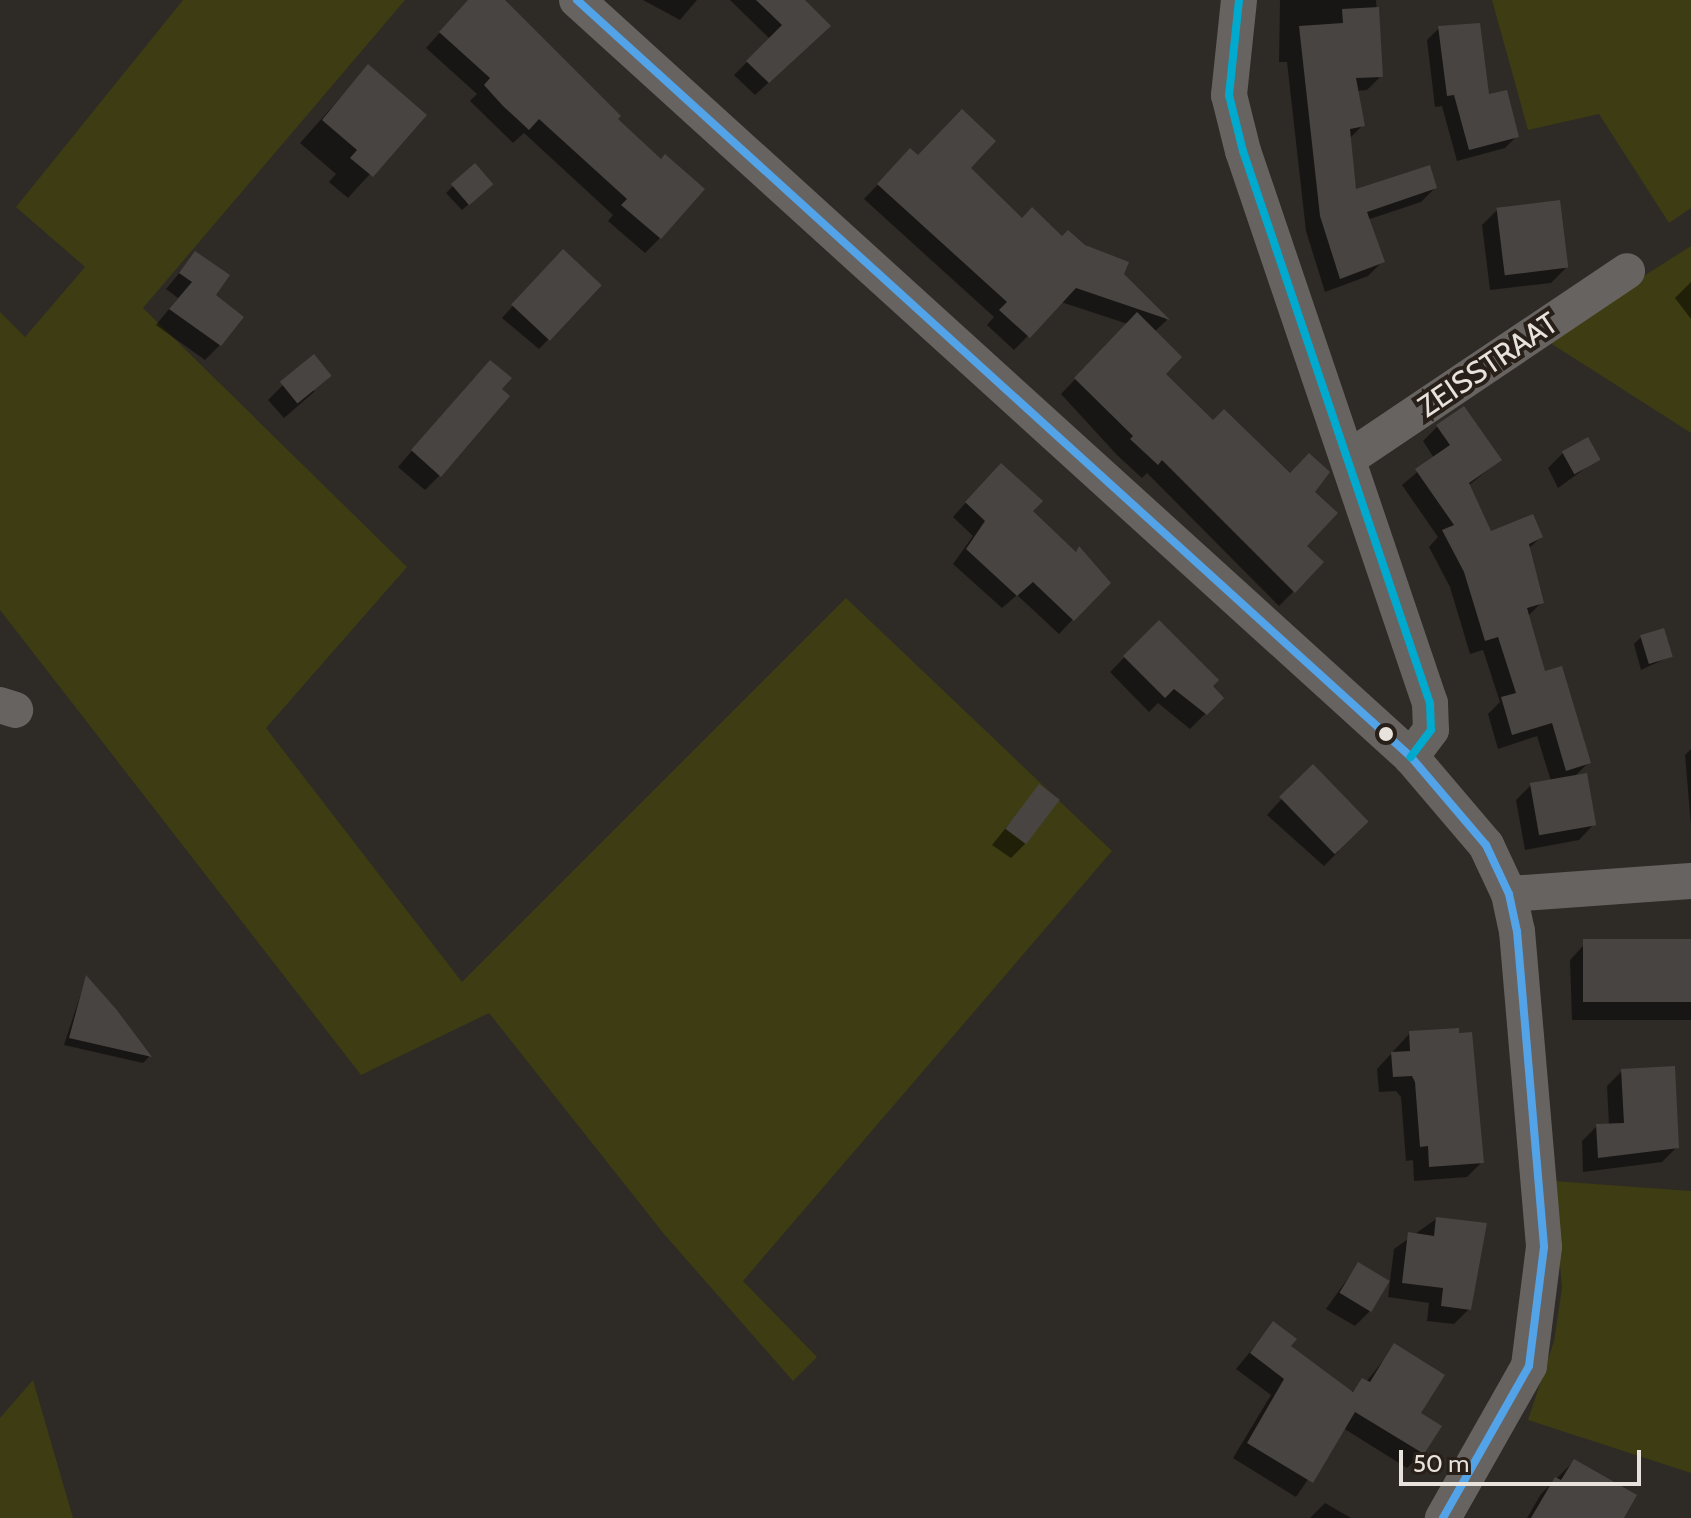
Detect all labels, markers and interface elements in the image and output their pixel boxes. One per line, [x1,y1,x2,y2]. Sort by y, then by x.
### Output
street label: ZEISSTRAAT [1411,305,1565,425]
unlabelled marker [1378,726,1394,742]
scale bar [1403,1434,1645,1484]
text: 50 m [1413,1449,1469,1478]

